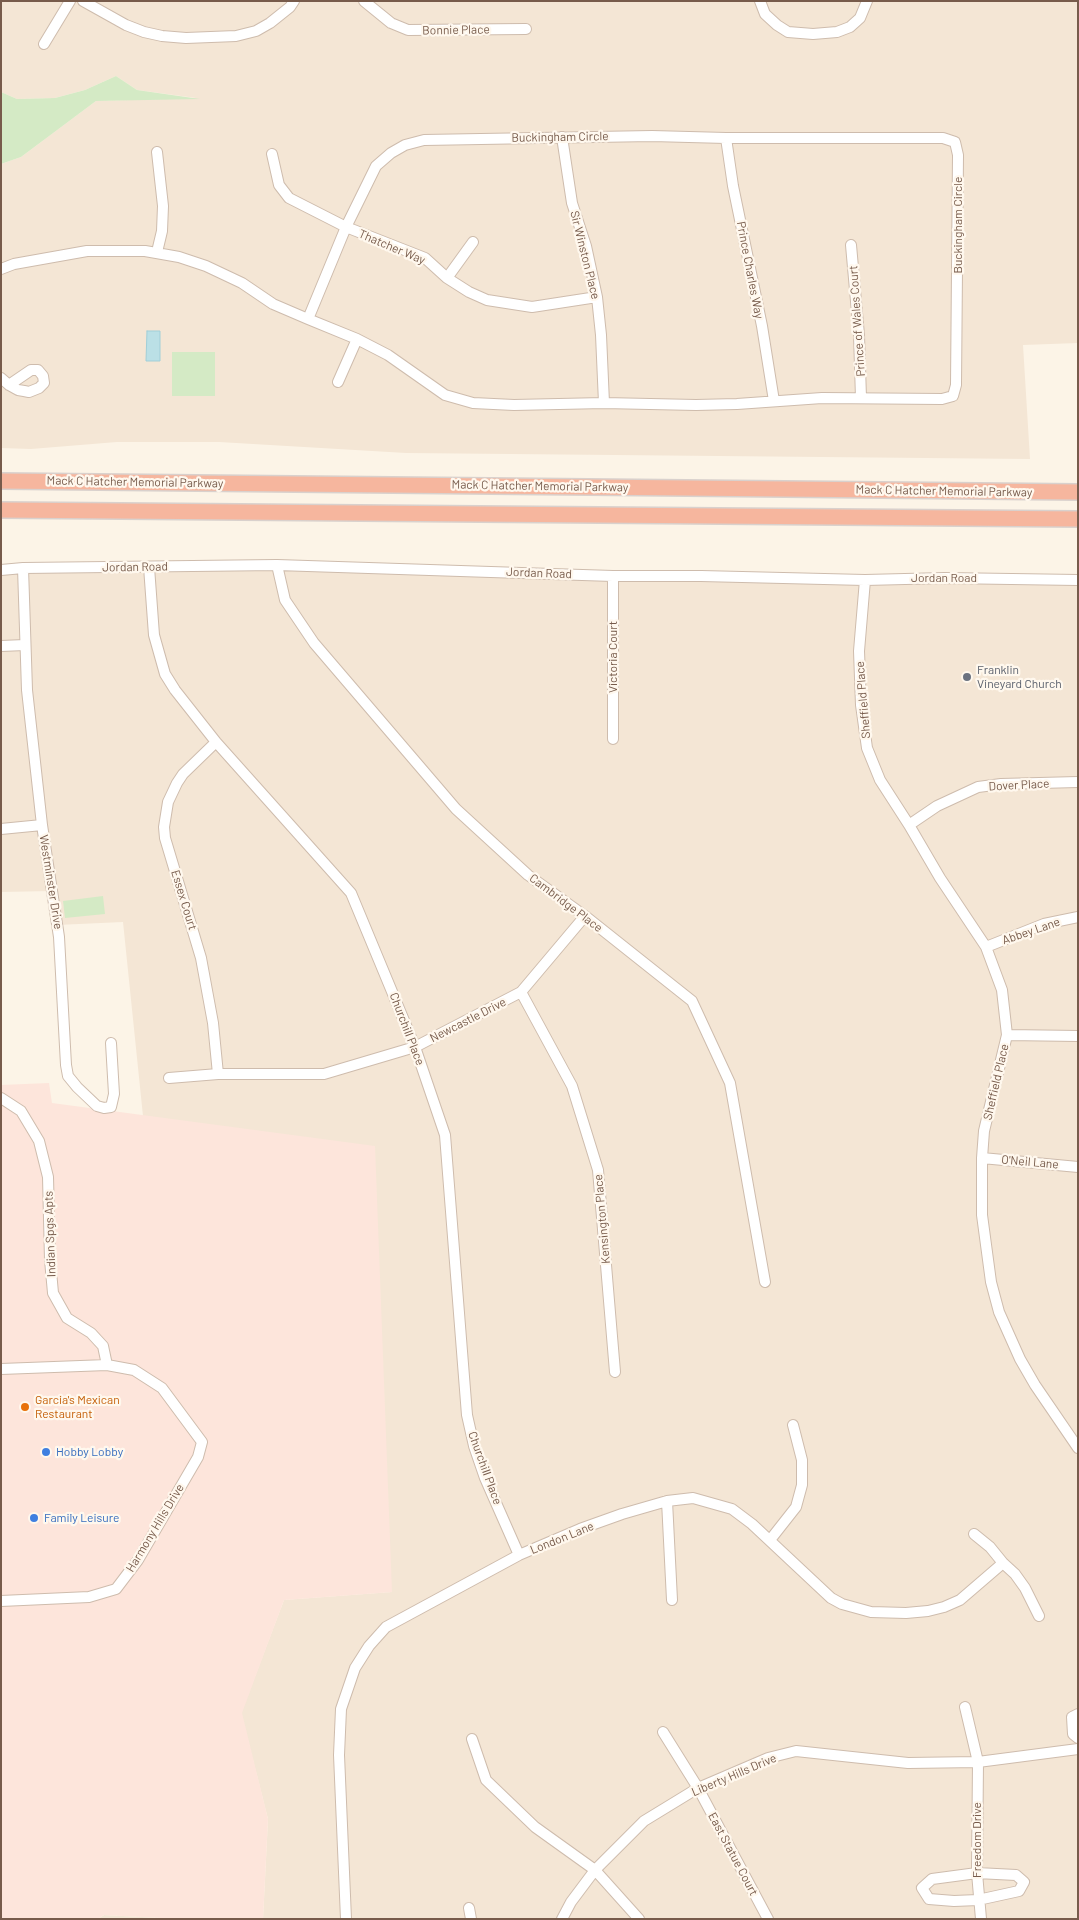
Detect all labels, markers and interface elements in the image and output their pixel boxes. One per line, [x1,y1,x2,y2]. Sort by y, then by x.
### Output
street label: Bonnie Place [422,22,490,38]
street label: Buckingham Circle [511,129,609,145]
street label: Buckingham Circle [951,177,965,273]
street label: Sir Winston Place [567,209,603,301]
street label: Prince Charles Way [733,220,767,320]
street label: Thatcher Way [357,227,427,267]
street label: Prince of Wales Court [846,265,868,377]
street label: Mack C Hatcher Memorial Parkway [47,473,223,491]
street label: Mack C Hatcher Memorial Parkway [452,477,628,495]
street label: Mack C Hatcher Memorial Parkway [856,482,1032,500]
street label: Jordan Road [102,559,168,575]
street label: Jordan Road [506,565,572,581]
street label: Jordan Road [911,571,977,585]
street label: Victoria Court [606,621,620,693]
street label: Sheffield Place [852,661,874,739]
place label: Franklin Vineyard Church [977,663,1062,691]
marker: Franklin Vineyard Church [961,671,973,683]
street label: Dover Place [988,776,1050,794]
street label: Westminster Drive [36,834,66,930]
street label: Essex Court [168,868,200,932]
street label: Cambridge Place [527,871,605,935]
street label: Abbey Lane [1000,914,1062,948]
street label: Churchill Place [387,991,427,1067]
street label: Newcastle Drive [427,995,509,1045]
street label: Sheffield Place [980,1043,1012,1121]
street label: O'Neil Lane [1001,1152,1059,1172]
street label: Kensington Place [591,1174,613,1264]
street label: Indian Spgs Apts [41,1191,59,1277]
place label: Garcia's Mexican Restaurant [35,1393,120,1421]
marker: Garcia's Mexican Restaurant [19,1401,31,1413]
street label: Churchill Place [465,1429,505,1507]
place label: Hobby Lobby [56,1445,123,1459]
marker: Hobby Lobby [40,1446,52,1458]
street label: Harmony Hills Drive [123,1481,187,1575]
place label: Family Leisure [44,1511,119,1525]
marker: Family Leisure [28,1512,40,1524]
street label: London Lane [528,1519,596,1557]
street label: Liberty Hills Drive [689,1751,779,1799]
street label: Freedom Drive [970,1802,984,1878]
street label: East Statue Court [705,1810,761,1898]

